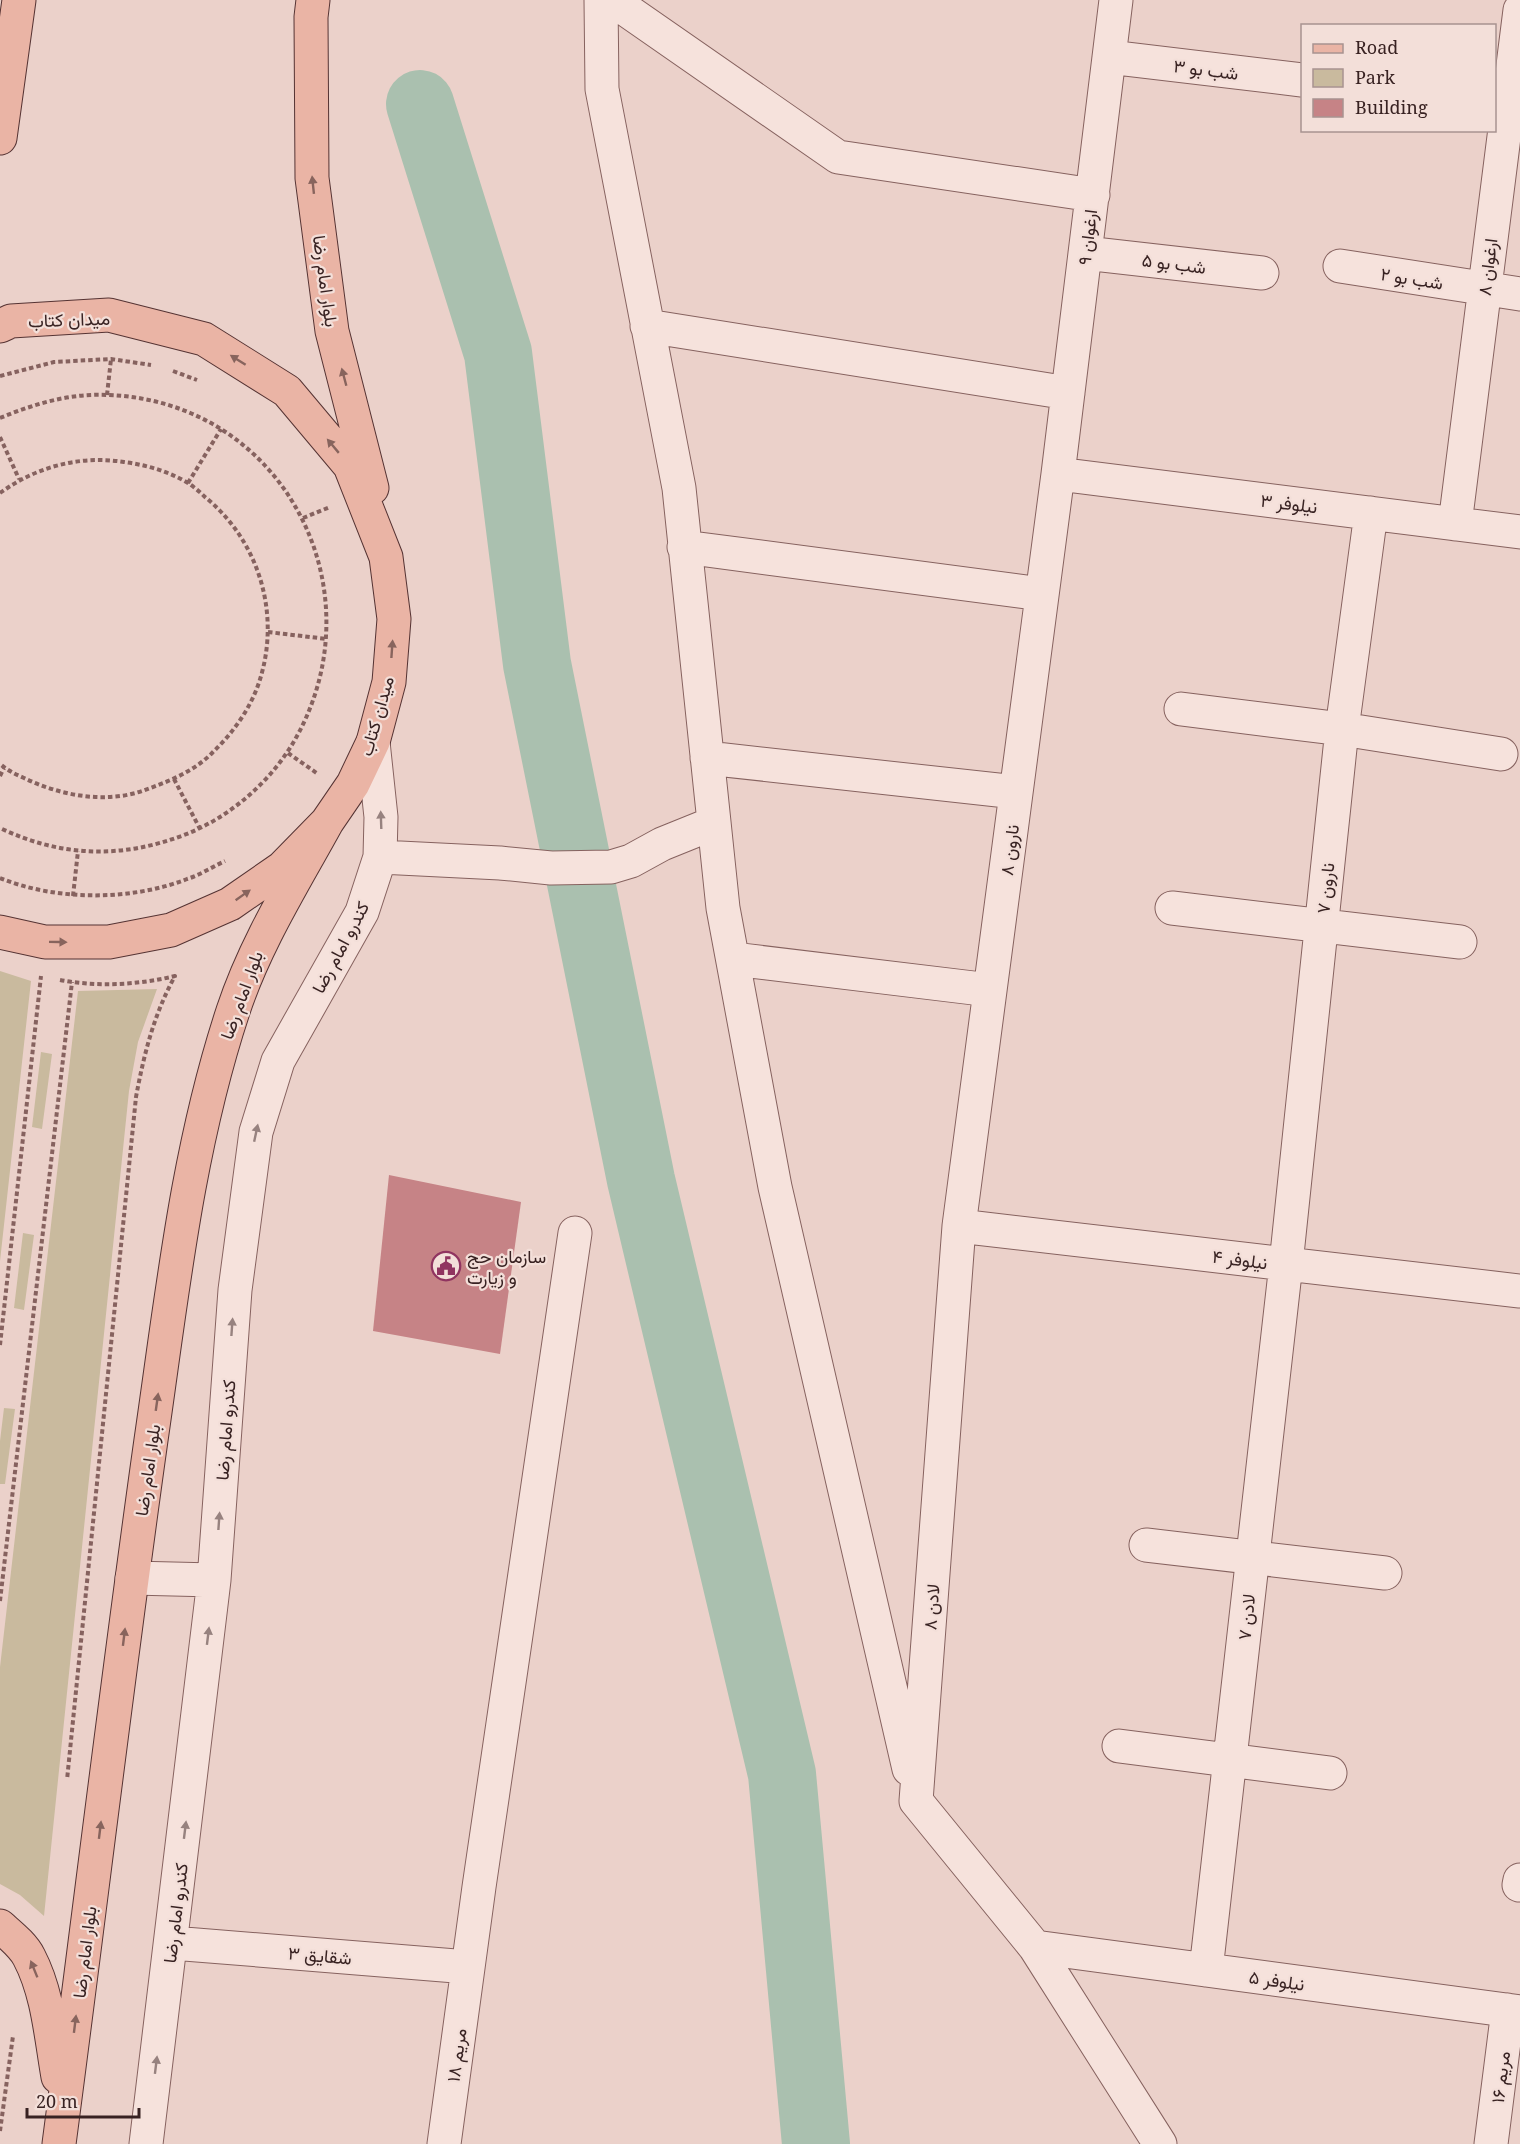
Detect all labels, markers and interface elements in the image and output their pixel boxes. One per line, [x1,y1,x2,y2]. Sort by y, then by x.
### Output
legend [1301,24,1496,132]
text: Road [1355,35,1398,59]
street label: شب بو ۳ [1172,53,1240,85]
text: Park [1355,65,1395,89]
text: Building [1355,95,1428,119]
one-way arrow [308,176,318,195]
street label: ارغوان ۹ [1072,208,1102,266]
street label: بلوار امام رضا [307,234,344,329]
street label: ارغوان ۸ [1472,237,1502,297]
street label: شب بو ۵ [1141,247,1207,279]
street label: شب بو ۲ [1379,261,1445,295]
street label: میدان کتاب [28,306,110,332]
one-way arrow [230,355,246,366]
one-way arrow [339,368,348,386]
one-way arrow [327,438,340,454]
street label: نیلوفر ۳ [1259,488,1319,518]
one-way arrow [387,639,396,658]
street label: میدان کتاب [353,673,399,759]
one-way arrow [376,810,385,829]
street label: نارون ۸ [994,823,1024,877]
street label: نارون ۷ [1310,861,1340,915]
one-way arrow [235,889,251,901]
street label: کندرو امام رضا [306,897,375,998]
one-way arrow [48,937,67,947]
street label: بلوار امام رضا [214,947,269,1043]
one-way arrow [252,1124,261,1143]
place label: سازمان حج و زیارت [467,1244,546,1289]
street label: نیلوفر ۴ [1211,1244,1269,1274]
public building icon: سازمان حج و زیارت [430,1250,462,1282]
one-way arrow [228,1317,237,1336]
street label: کندرو امام رضا [210,1379,241,1481]
one-way arrow [152,1392,161,1411]
street label: بلوار امام رضا [129,1423,166,1518]
one-way arrow [214,1512,223,1531]
street label: لادن ۸ [917,1583,945,1631]
street label: لادن ۷ [1232,1593,1260,1641]
one-way arrow [120,1627,129,1646]
one-way arrow [203,1627,213,1646]
one-way arrow [180,1820,190,1839]
one-way arrow [95,1821,104,1840]
street label: کندرو امام رضا [157,1862,194,1965]
street label: بلوار امام رضا [66,1905,103,1999]
street label: شقایق ۳ [287,1940,353,1970]
one-way arrow [29,1960,38,1978]
street label: نیلوفر ۵ [1248,1964,1306,1996]
one-way arrow [70,2014,79,2033]
street label: مریم ۱۸ [440,2027,473,2084]
street label: مریم ۱۶ [1485,2050,1516,2104]
one-way arrow [152,2056,161,2075]
scale bar [27,2081,140,2119]
text: 20 m [36,2089,78,2113]

